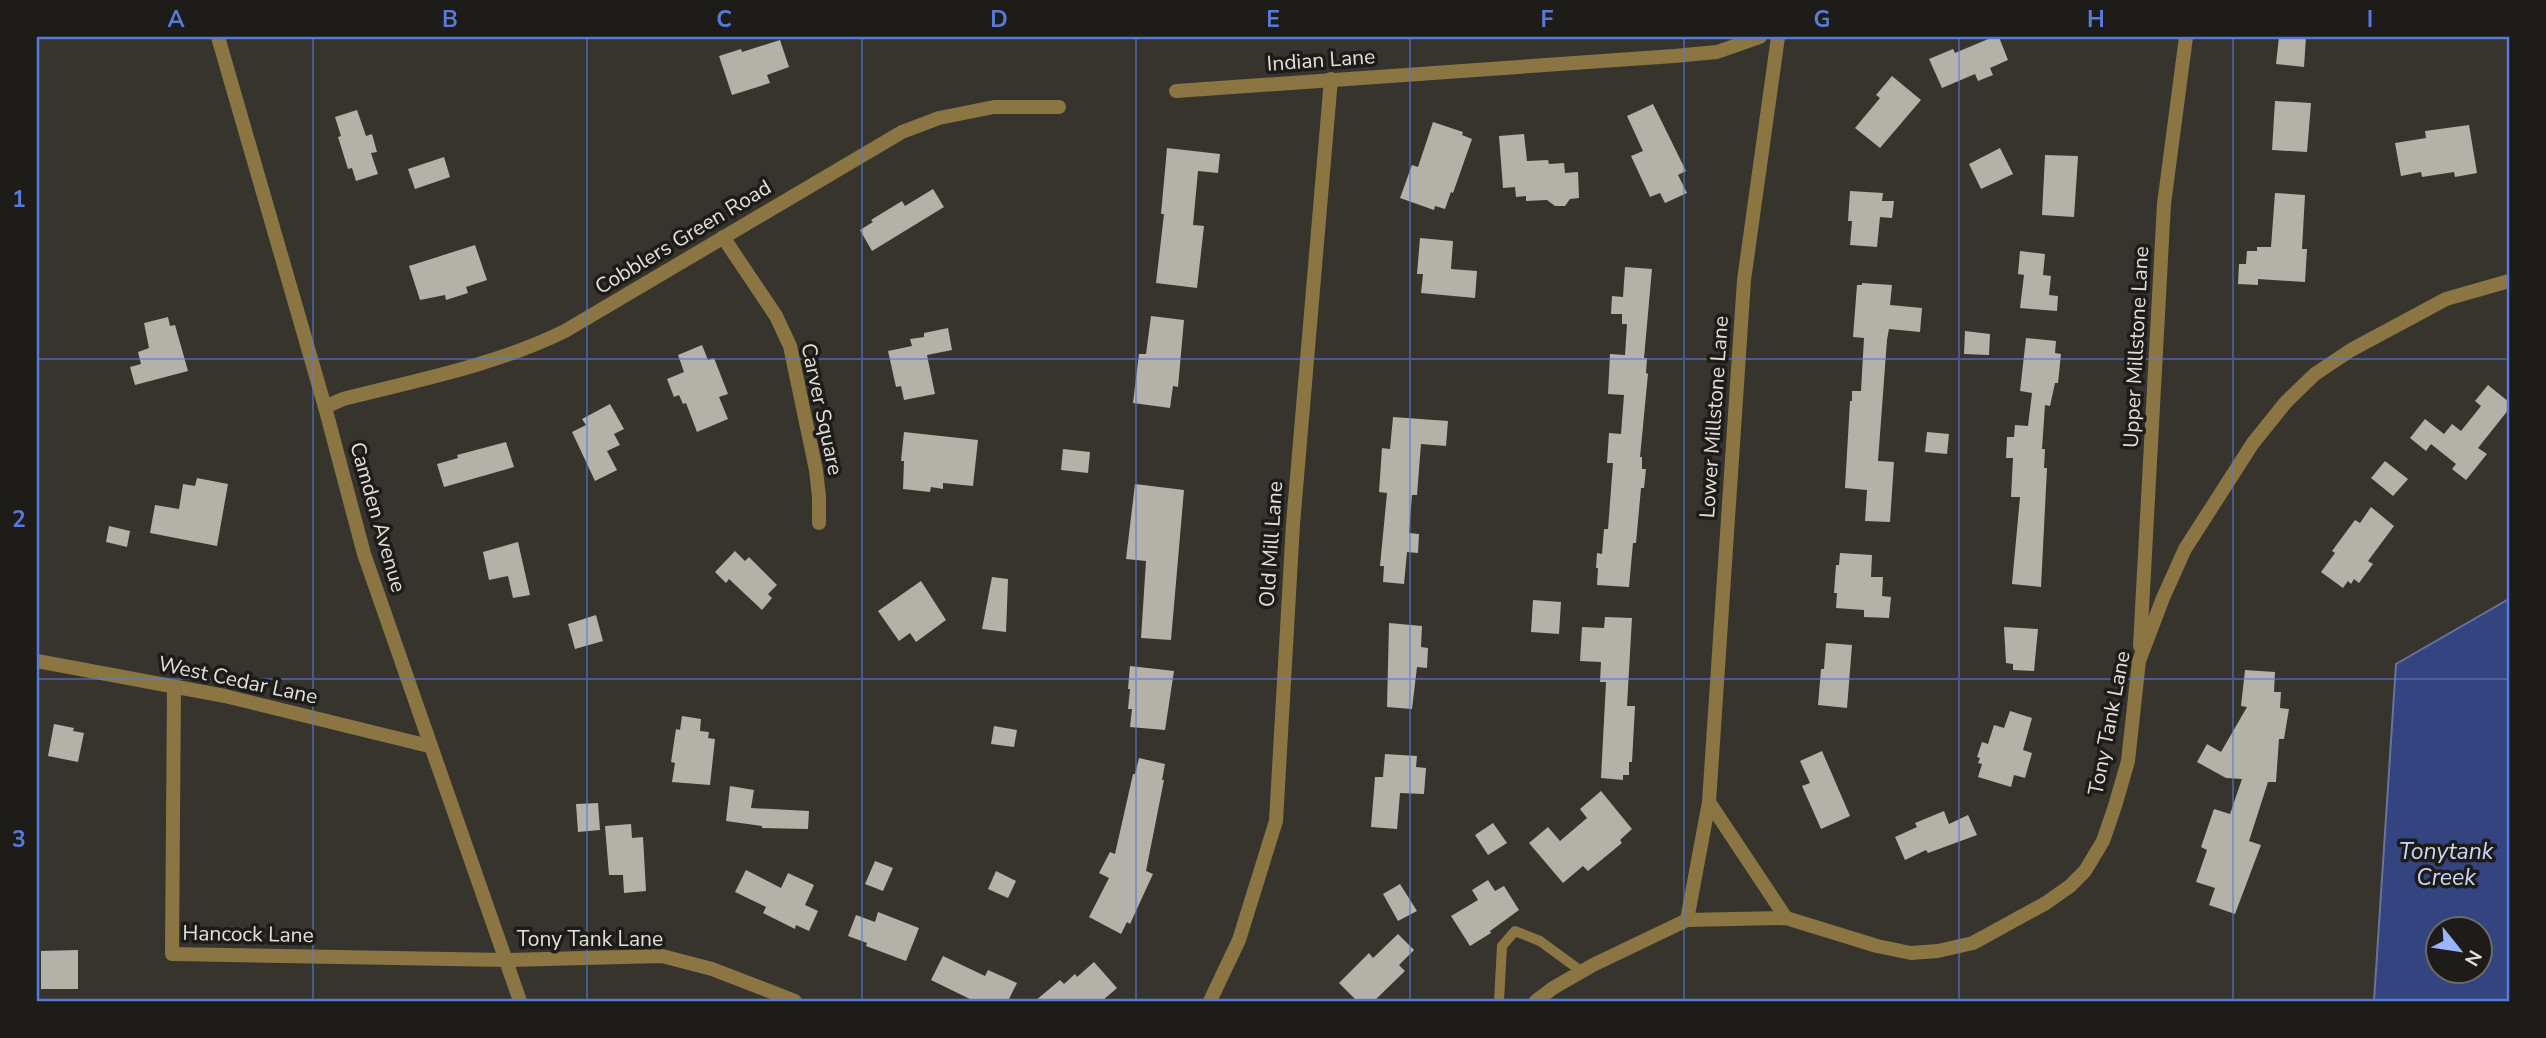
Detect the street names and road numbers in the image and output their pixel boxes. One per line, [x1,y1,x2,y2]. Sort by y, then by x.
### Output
street label: Indian Lane [1266,42,1376,78]
street label: Cobblers Green Road [590,173,776,301]
street label: Upper Millstone Lane [2117,245,2155,449]
street label: Lower Millstone Lane [1693,315,1735,519]
street label: Carver Square [794,340,850,478]
street label: Camden Avenue [343,439,413,595]
street label: Old Mill Lane [1253,480,1289,608]
street label: Tony Tank Lane [2081,648,2137,798]
street label: West Cedar Lane [156,649,320,711]
street label: Hancock Lane [182,919,314,949]
street label: Tony Tank Lane [517,925,663,953]

